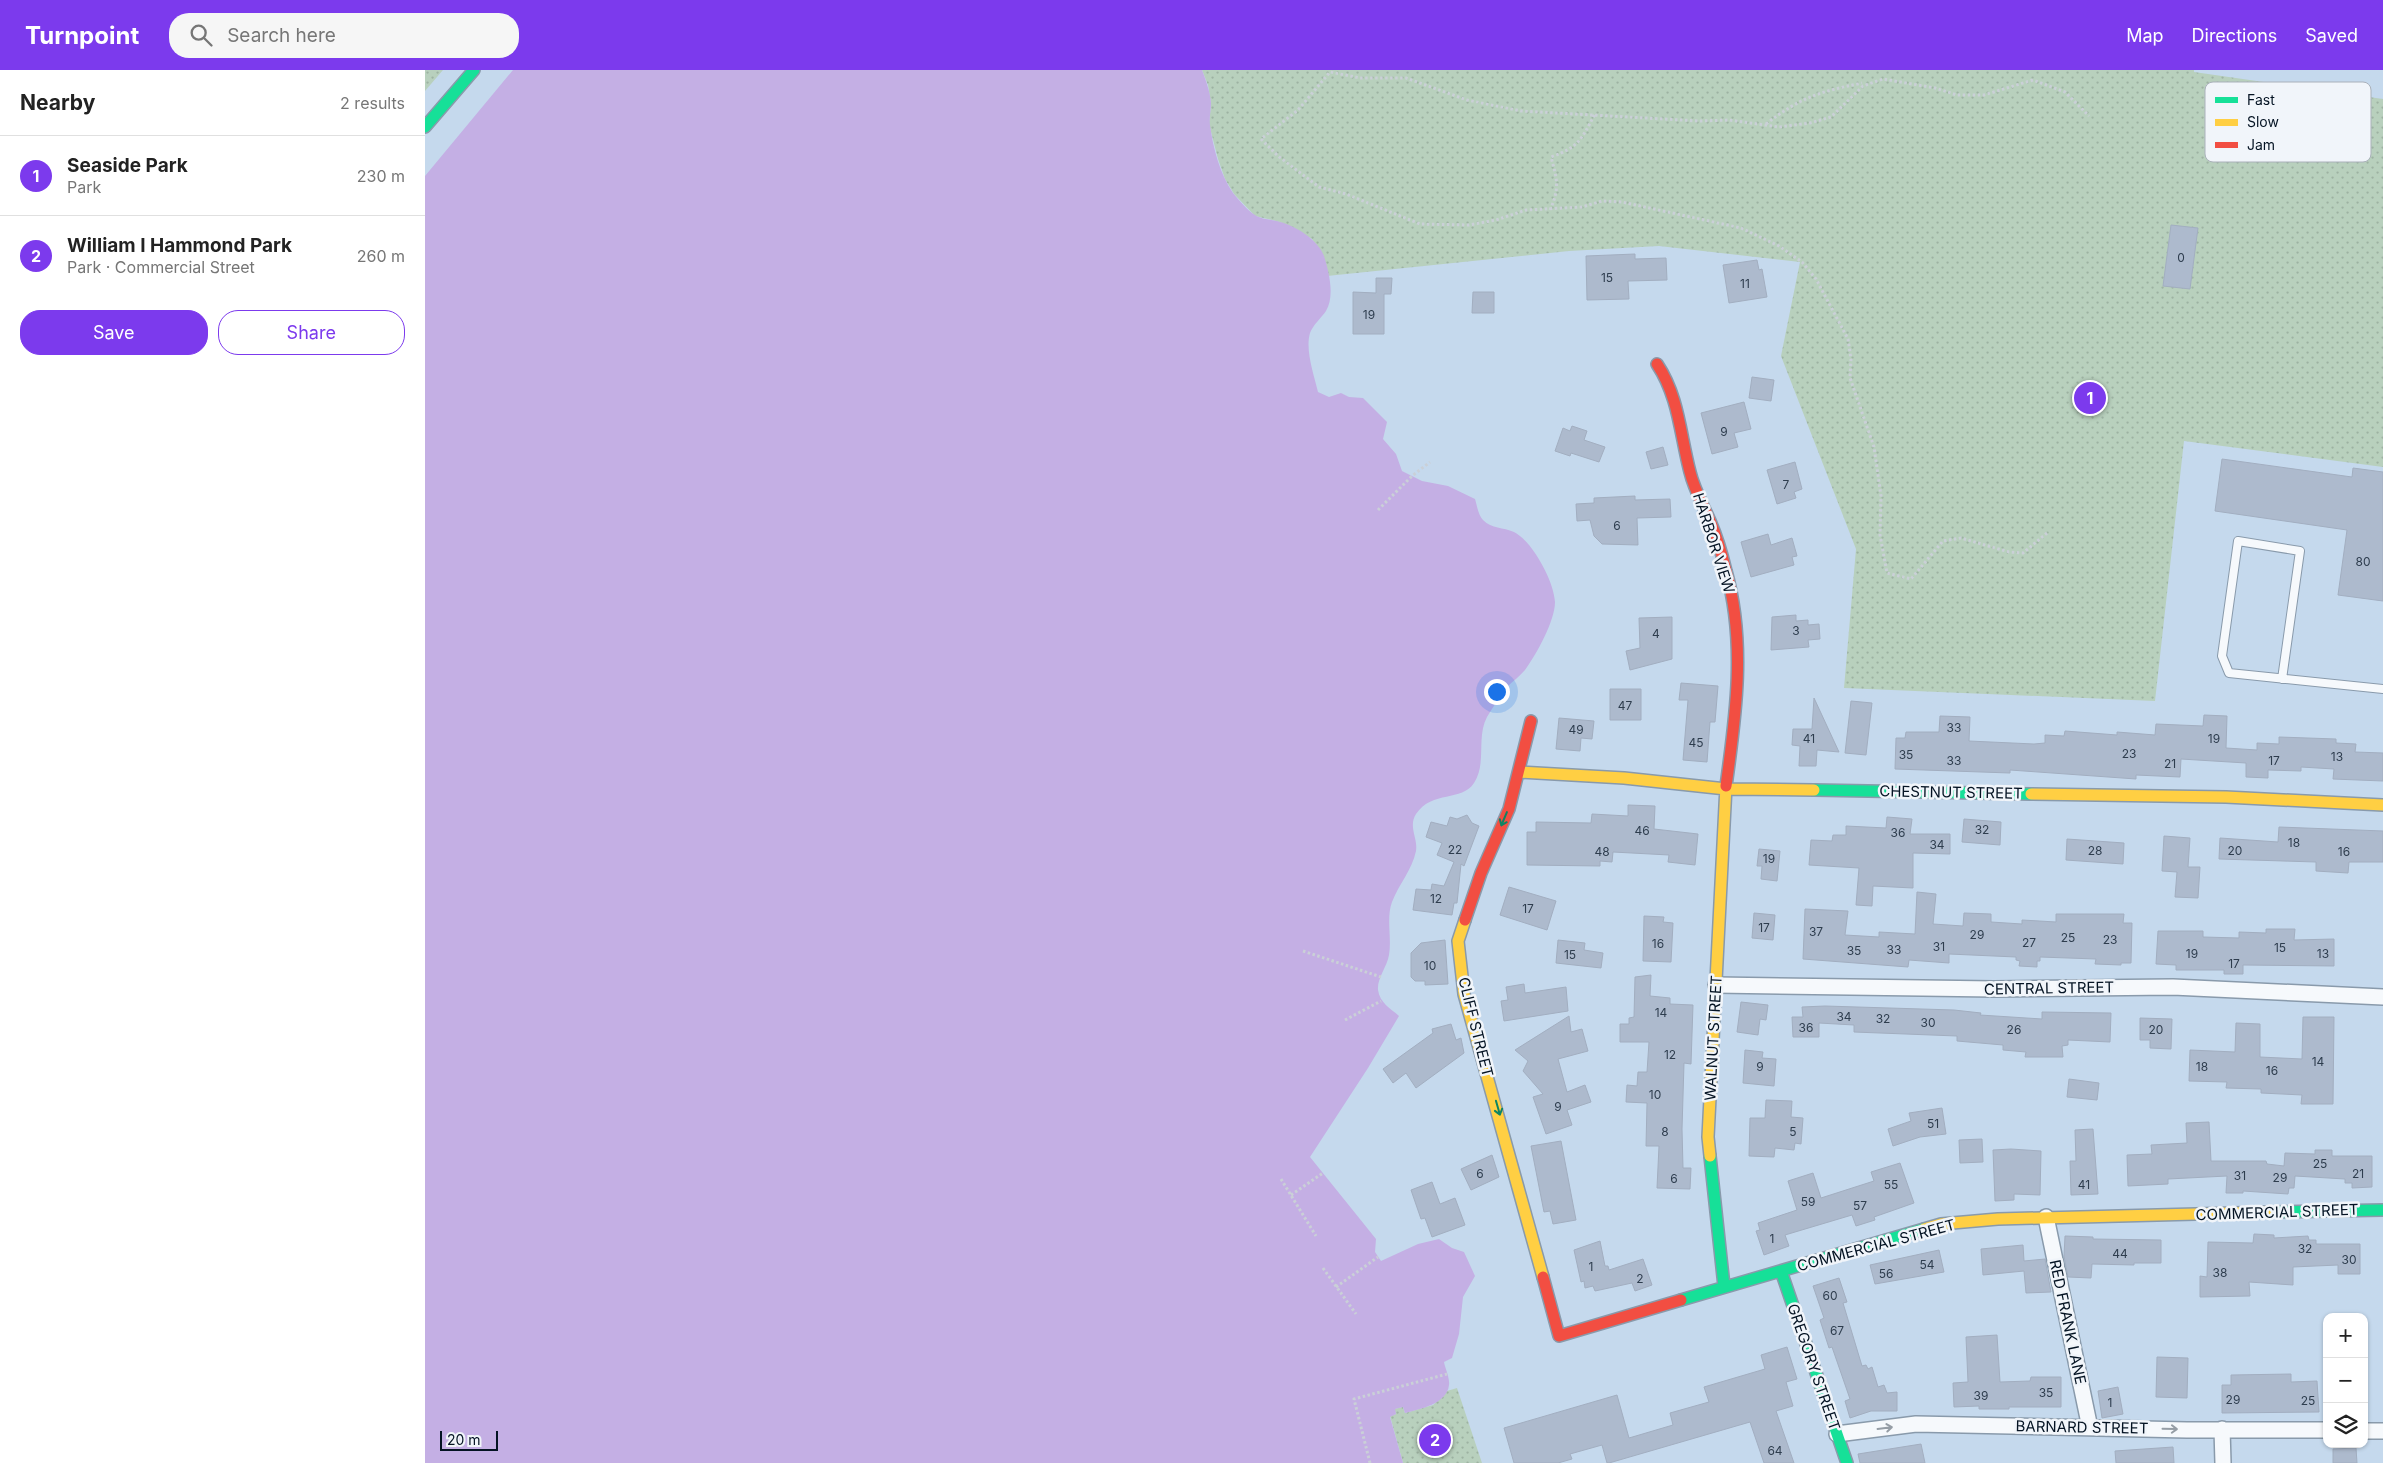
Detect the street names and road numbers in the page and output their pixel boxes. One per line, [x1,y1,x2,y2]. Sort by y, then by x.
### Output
street label: HARBOR VIEW [1689,490,1739,596]
street label: CHESTNUT STREET [1879,781,2023,803]
street label: CLIFF STREET [1454,975,1498,1079]
street label: WALNUT STREET [1700,975,1726,1101]
street label: CENTRAL STREET [1984,977,2114,999]
street label: COMMERCIAL STREET [2195,1200,2359,1224]
street label: COMMERCIAL STREET [1795,1215,1957,1275]
street label: RED FRANK LANE [2045,1258,2091,1386]
street label: GREGORY STREET [1783,1301,1845,1433]
street label: BARNARD STREET [2015,1416,2149,1438]

